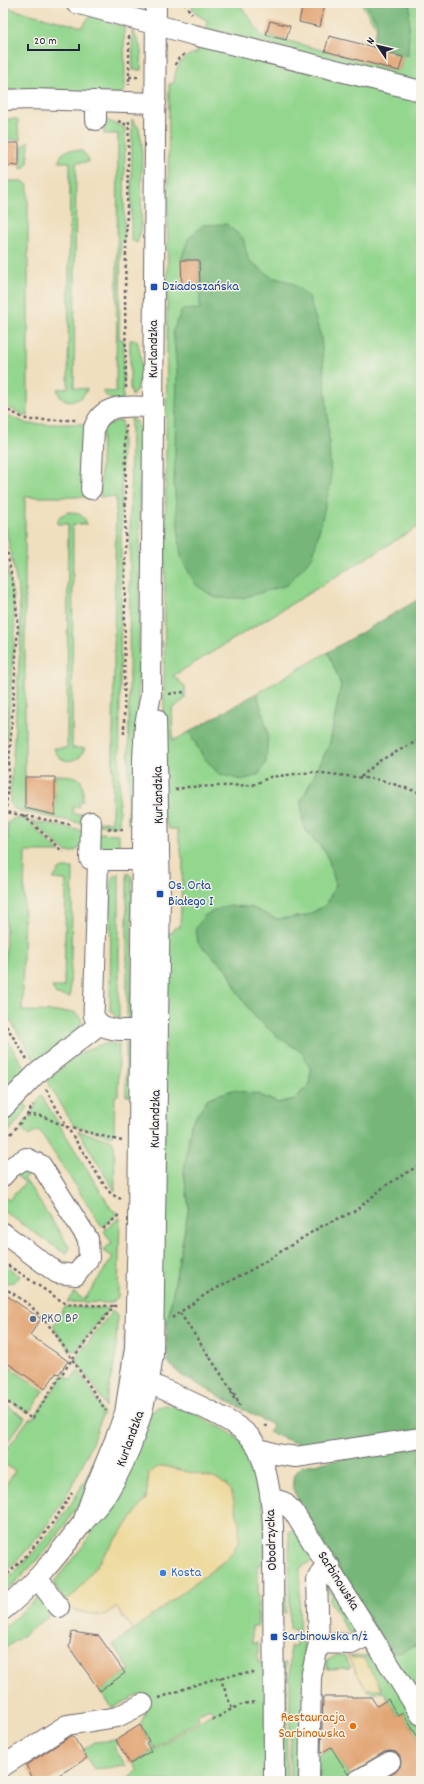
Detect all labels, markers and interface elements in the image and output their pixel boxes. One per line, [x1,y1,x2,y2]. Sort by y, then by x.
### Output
scale bar [28,26,79,52]
north arrow [358,26,398,66]
text: 20 m [34,33,57,50]
text: N [363,34,380,48]
place label: Dziadoszańska [162,277,239,297]
marker: Dziadoszańska [149,282,159,292]
street label: Kurlandzka [144,319,164,378]
street label: Kurlandzka [148,765,170,824]
place label: Os. Orła Białego I [168,876,214,912]
marker: Os. Orła Białego I [155,889,165,899]
street label: Kurlandzka [145,1089,167,1148]
place label: PKO BP [41,1309,78,1329]
marker: PKO BP [28,1314,38,1324]
street label: Kurlandzka [112,1408,151,1470]
street label: Obodrzycka [261,1509,283,1571]
street label: Sarbinowska [312,1548,364,1615]
place label: Kosta [171,1563,202,1583]
marker: Kosta [158,1568,168,1578]
place label: Sarbinowska n/ż [282,1627,368,1647]
marker: Sarbinowska n/ż [269,1632,279,1642]
place label: Restauracja Sarbinowska [279,1708,345,1744]
marker: Restauracja Sarbinowska [348,1721,358,1731]

